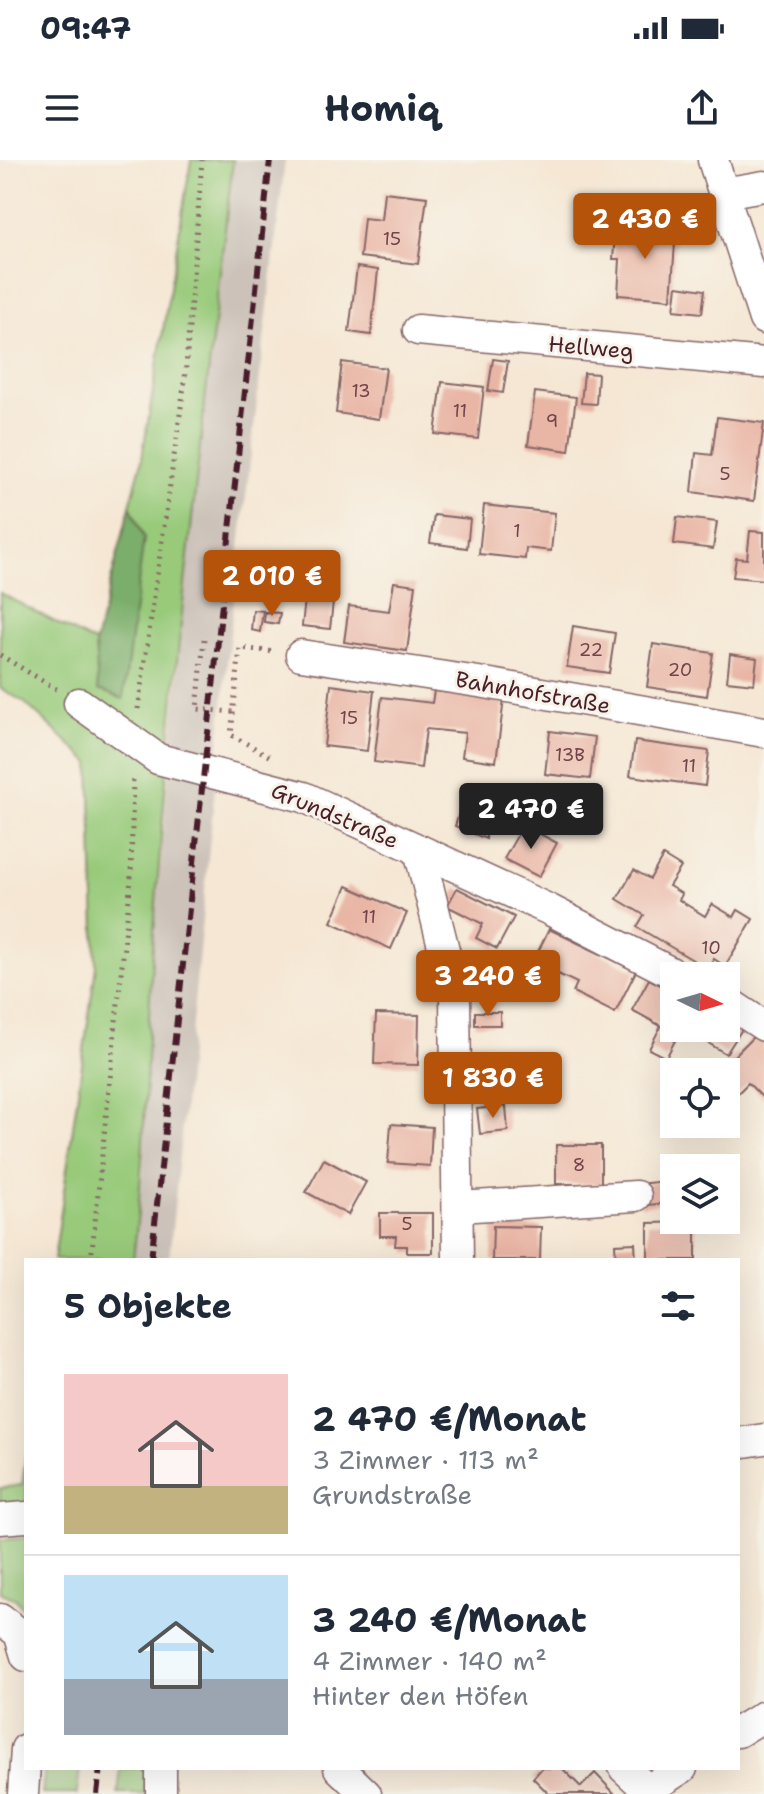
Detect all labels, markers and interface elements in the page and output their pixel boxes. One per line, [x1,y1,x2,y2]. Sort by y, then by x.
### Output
text: 09:47 [40,8,131,49]
text: Homiq [324,84,440,133]
icon: menu [40,86,84,130]
icon: share [680,86,724,130]
pin: 2 430 € [571,193,719,261]
text: 2 430 € [591,201,699,236]
house number: 15 [383,227,401,251]
street label: Hellweg [547,329,635,366]
house number: 13 [351,379,371,403]
house number: 11 [453,399,467,423]
house number: 9 [546,409,558,433]
house number: 5 [719,462,731,486]
house number: 1 [513,519,521,543]
pin: 2 010 € [198,550,346,618]
text: 2 010 € [221,558,323,593]
house number: 22 [579,638,603,662]
house number: 20 [668,658,692,682]
street label: Bahnhofstraße [453,665,612,720]
house number: 15 [340,706,358,730]
house number: 13B [555,743,585,767]
house number: 11 [682,754,696,778]
street label: Grundstraße [267,776,403,855]
pin: 2 470 € [457,783,605,851]
text: 2 470 € [477,791,585,826]
house number: 11 [362,905,376,929]
house number: 10 [701,936,721,960]
pin: 3 240 € [414,950,562,1018]
text: 3 240 € [434,958,542,993]
north arrow [660,962,740,1042]
map controls [660,962,740,1234]
pin: 1 830 € [419,1052,567,1120]
button: locate [660,1058,740,1138]
text: 1 830 € [442,1060,544,1095]
house number: 8 [573,1153,585,1177]
button: layers [660,1154,740,1234]
house number: 5 [401,1212,413,1236]
text: 5 Objekte [64,1283,232,1329]
icon: filters [656,1284,700,1328]
text: 2 470 €/Monat [312,1396,587,1442]
icon: home [128,1406,224,1502]
text: 3 Zimmer · 113 m² [312,1442,539,1477]
text: Grundstraße [312,1477,472,1512]
text: 3 240 €/Monat [312,1597,587,1643]
icon: home [128,1607,224,1703]
text: 4 Zimmer · 140 m² [312,1643,547,1678]
text: Hinter den Höfen [312,1678,528,1713]

